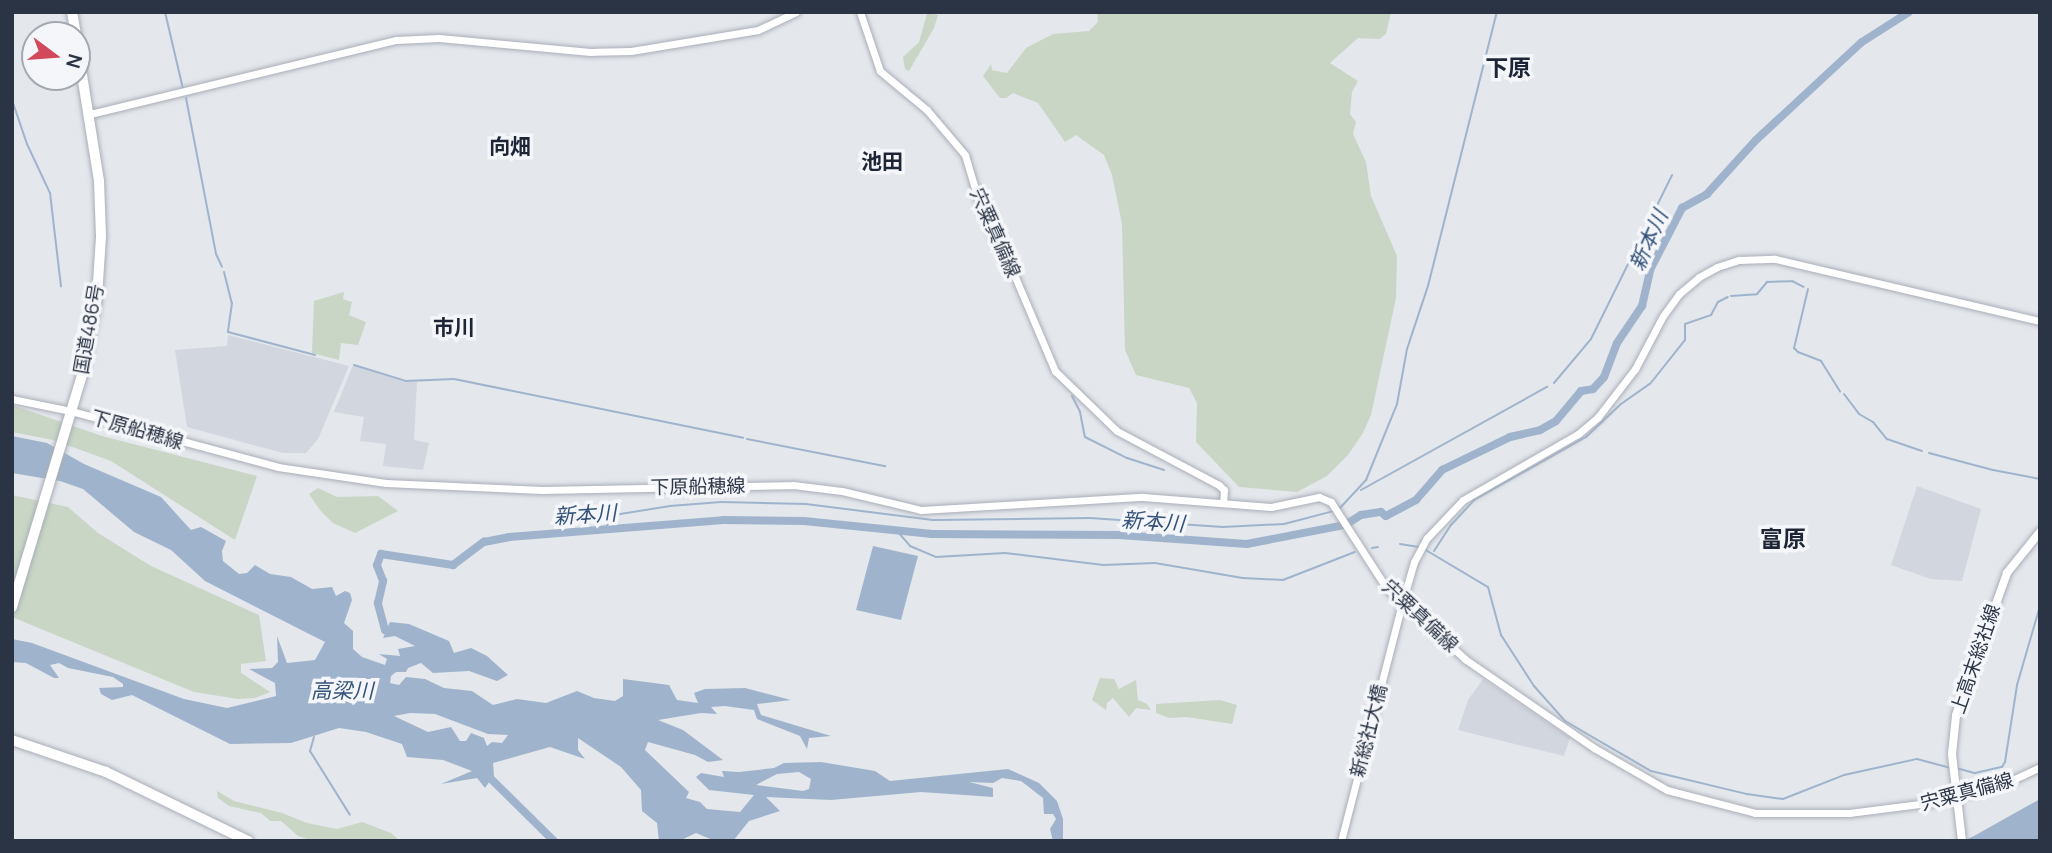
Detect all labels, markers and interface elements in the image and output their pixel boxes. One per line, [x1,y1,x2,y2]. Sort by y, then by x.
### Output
north arrow [21,21,91,91]
text: N [60,51,89,71]
district label: 下原 [1485,53,1531,81]
district label: 向畑 [489,133,531,159]
district label: 池田 [861,148,903,174]
street label: 宍粟真備線 [965,185,1025,281]
water label: 新本川 [1624,206,1672,274]
street label: 国道486号 [70,282,108,376]
district label: 市川 [433,314,475,340]
street label: 下原船穂線 [88,406,186,454]
street label: 下原船穂線 [650,475,746,499]
water label: 新本川 [553,499,617,529]
water label: 新本川 [1121,506,1185,536]
district label: 富原 [1760,524,1806,552]
street label: 宍粟真備線 [1377,575,1463,657]
street label: 上高末総社線 [1947,601,2005,717]
water label: 高梁川 [311,677,373,703]
street label: 新総社大橋 [1346,682,1392,780]
street label: 宍粟真備線 [1918,769,2016,815]

